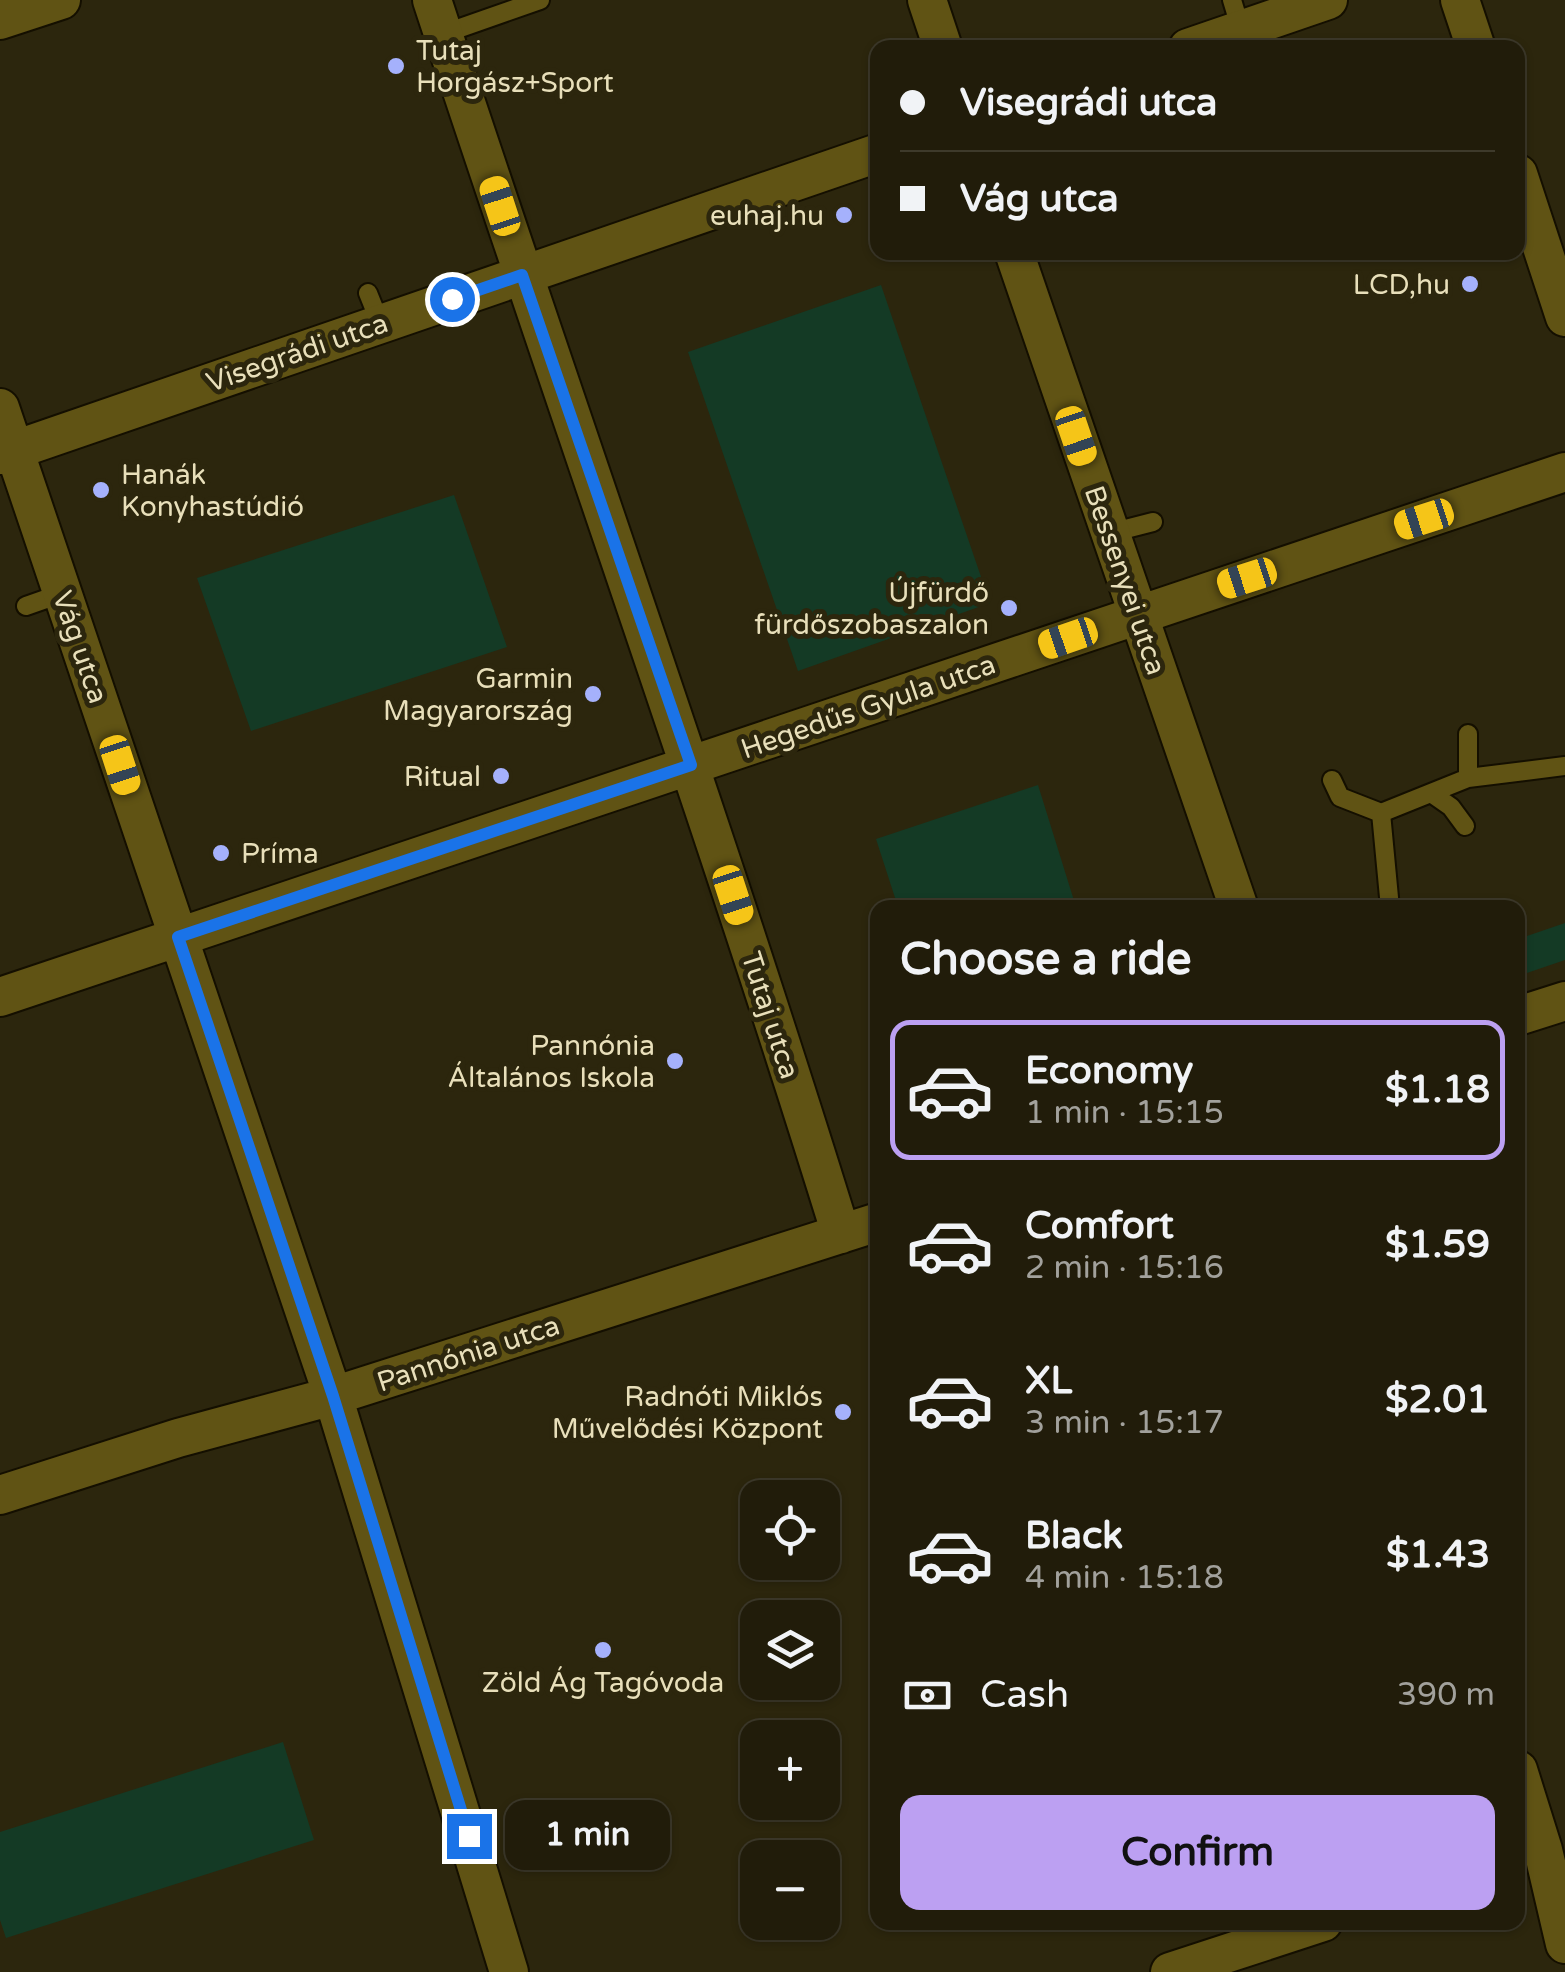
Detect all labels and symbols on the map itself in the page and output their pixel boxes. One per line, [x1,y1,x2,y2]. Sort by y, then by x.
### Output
place label: Tutaj Horgász+Sport [416,34,614,100]
marker: Tutaj Horgász+Sport [385,55,407,77]
car [476,173,524,239]
place label: euhaj.hu [710,199,824,233]
marker: euhaj.hu [833,204,855,226]
place label: LCD,hu [1353,268,1450,302]
marker: LCD,hu [1459,273,1481,295]
route start [430,277,475,322]
street label: Visegrádi utca [202,306,393,400]
car [1052,403,1100,469]
place label: Hanák Konyhastúdió [121,458,304,524]
marker: Hanák Konyhastúdió [90,479,112,501]
street label: Bessenyei utca [1077,481,1173,679]
car [1391,495,1457,543]
car [1214,554,1280,602]
place label: Újfürdő fürdőszobaszalon [754,576,989,642]
street label: Vág utca [45,587,115,708]
marker: Újfürdő fürdőszobaszalon [998,597,1020,619]
car [1035,614,1101,662]
street label: Hegedűs Gyula utca [737,647,1000,766]
place label: Garmin Magyarország [383,662,573,728]
marker: Garmin Magyarország [582,683,604,705]
car [96,732,144,798]
place label: Ritual [404,760,481,794]
marker: Ritual [490,765,512,787]
place label: Príma [241,837,319,871]
marker: Príma [210,842,232,864]
car [709,862,757,928]
street label: Tutaj utca [734,948,807,1083]
place label: Pannónia Általános Iskola [448,1029,655,1095]
marker: Pannónia Általános Iskola [664,1050,686,1072]
street label: Pannónia utca [373,1308,564,1400]
place label: Radnóti Miklós Művelődési Központ [552,1380,823,1446]
marker: Radnóti Miklós Művelődési Központ [832,1401,854,1423]
marker: Zöld Ág Tagóvoda [592,1639,614,1661]
place label: Zöld Ág Tagóvoda [482,1666,724,1700]
callout: 1 min [504,1801,669,1871]
route end [447,1814,492,1859]

